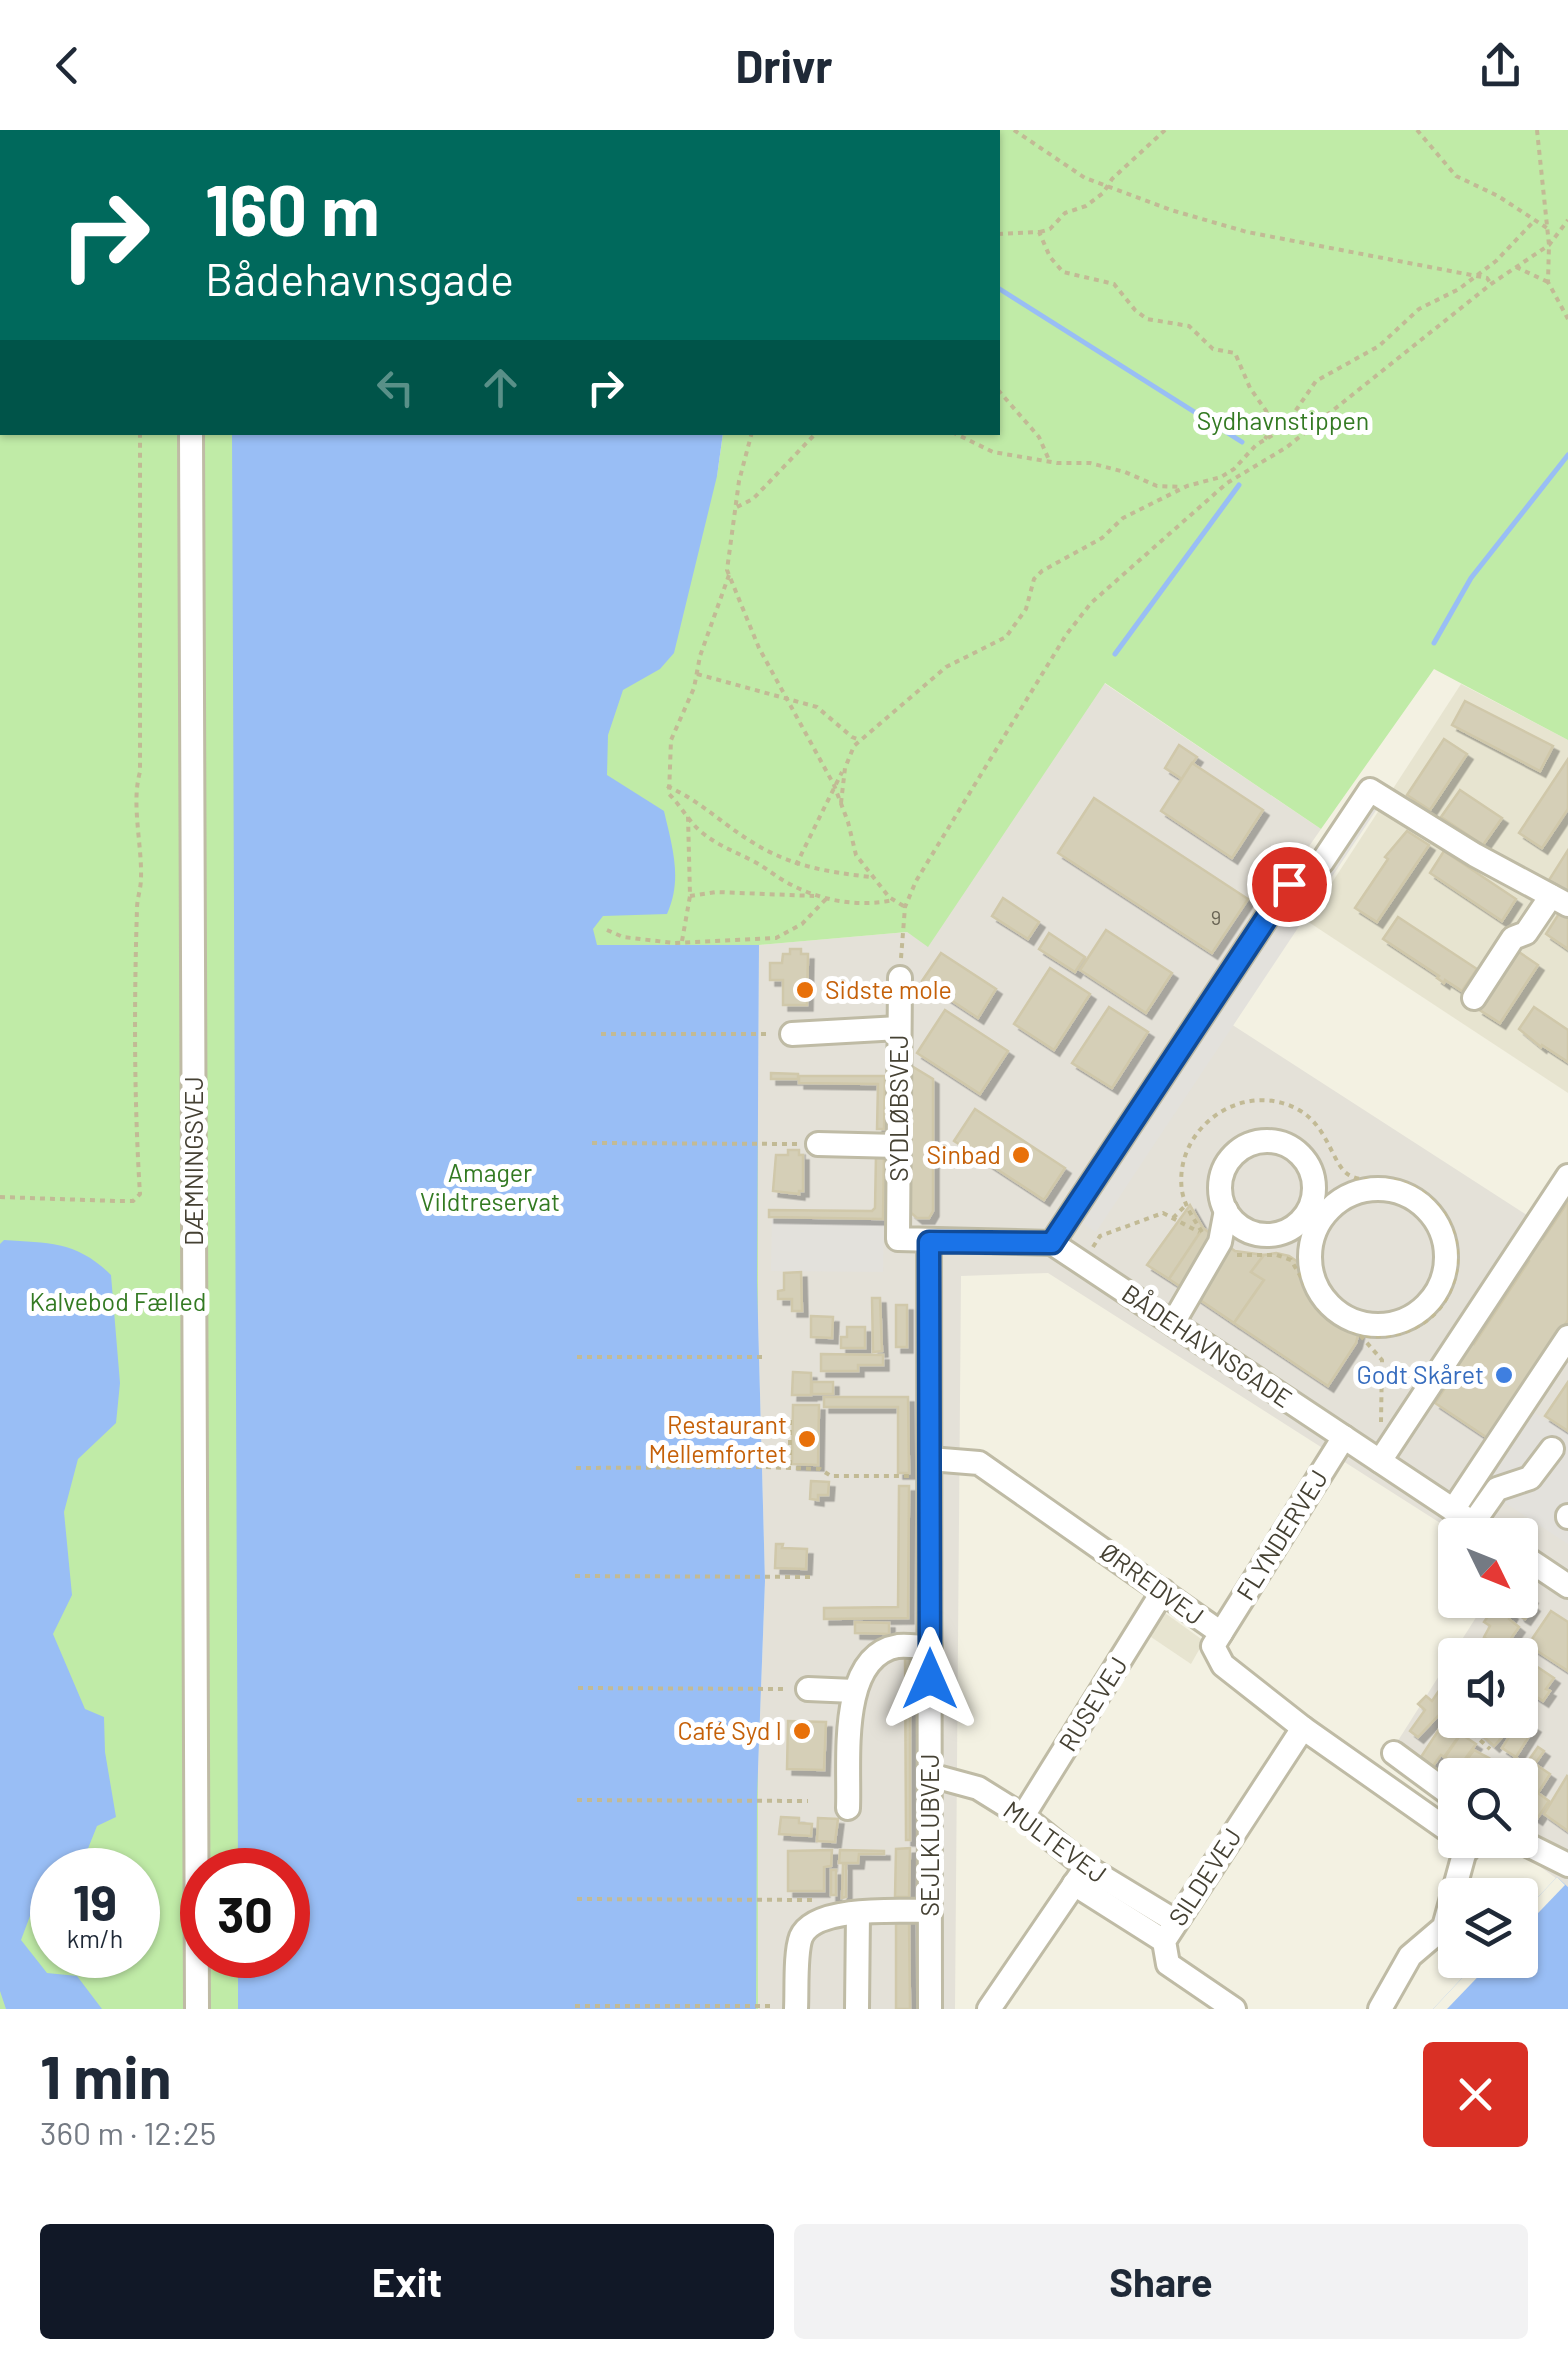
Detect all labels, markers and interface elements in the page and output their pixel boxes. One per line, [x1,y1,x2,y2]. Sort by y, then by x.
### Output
icon: back [40,38,95,93]
text: Drivr [735,38,833,92]
icon: share [1473,38,1528,93]
text: 160 m [205,166,380,250]
icon: right [40,170,170,300]
text: Bådehavnsgade [205,251,514,305]
icon: left [368,360,423,415]
icon: ahead [473,360,528,415]
icon: right [578,360,633,415]
park label: Sydhavnstippen [1197,405,1369,435]
pin [1247,842,1332,927]
icon: arrive [1262,857,1317,912]
house number: 9 [1211,905,1221,929]
place label: Sidste mole [825,974,952,1004]
marker: Sidste mole [794,979,816,1001]
street label: SYDLØBSVEJ [883,1034,913,1182]
street label: DÆMNINGSVEJ [178,1076,208,1246]
place label: Sinbad [926,1139,1001,1169]
marker: Sinbad [1010,1144,1032,1166]
park label: Amager Vildtreservat [420,1157,560,1216]
street label: BÅDEHAVNSGADE [1117,1277,1298,1413]
park label: Kalvebod Fælled [29,1286,207,1316]
place label: Godt Skåret [1356,1359,1484,1389]
marker: Godt Skåret [1493,1364,1515,1386]
place label: Restaurant Mellemfortet [649,1409,787,1468]
marker: Restaurant Mellemfortet [796,1428,818,1450]
street label: FLYNDERVEJ [1229,1464,1333,1605]
north arrow [1438,1518,1538,1618]
map controls [1438,1518,1538,1978]
street label: ØRREDVEJ [1095,1536,1210,1631]
position arrow [878,1627,982,1731]
button: sound [1438,1638,1538,1738]
street label: RUSEVEJ [1051,1651,1133,1756]
place label: Café Syd I [677,1715,782,1745]
marker: Café Syd I [791,1720,813,1742]
street label: SEJLKLUBVEJ [914,1753,944,1917]
button: search [1438,1758,1538,1858]
street label: MULTEVEJ [998,1794,1113,1888]
street label: SILDEVEJ [1162,1822,1247,1931]
speed limit sign: 30 [180,1848,310,1978]
text: 19 [73,1871,117,1931]
button: layers [1438,1878,1538,1978]
text: km/h [67,1923,123,1953]
text: 1 min [40,2039,171,2111]
button: close [1423,2042,1528,2147]
text: 360 m · 12:25 [40,2113,216,2151]
button: Exit [40,2224,774,2339]
button: Share [794,2224,1528,2339]

